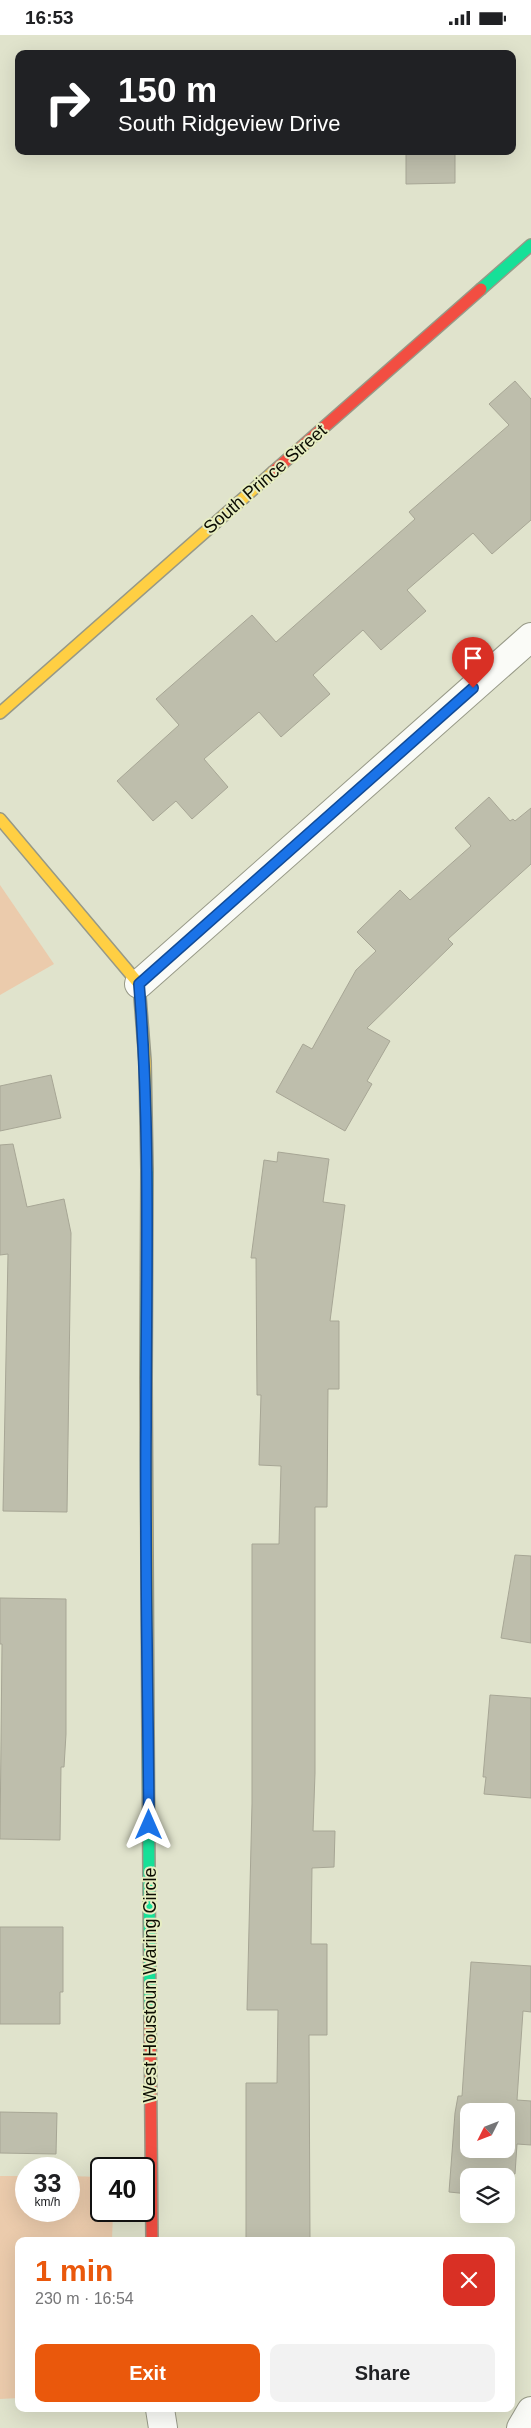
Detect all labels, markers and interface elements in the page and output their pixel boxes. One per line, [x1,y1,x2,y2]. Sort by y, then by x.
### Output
text: 16:53 [25,7,74,28]
icon: right [35,70,100,135]
text: 150 m [118,70,217,109]
text: South Ridgeview Drive [118,111,341,136]
street label: South Prince Street [200,420,330,538]
pin [452,637,494,688]
icon: arrive [459,644,487,672]
position arrow [122,1798,174,1850]
street label: West Houstoun Waring Circle [140,1867,160,2103]
north arrow [460,2103,515,2157]
map controls [460,2103,515,2223]
speed limit sign: 40 [90,2157,155,2222]
button: layers [460,2168,515,2223]
text: 33 [34,2169,61,2197]
text: km/h [34,2195,61,2209]
text: 1 min [35,2254,113,2287]
button: close [443,2254,495,2306]
text: 230 m · 16:54 [35,2290,134,2307]
button: Exit [35,2344,260,2402]
button: Share [270,2344,495,2402]

